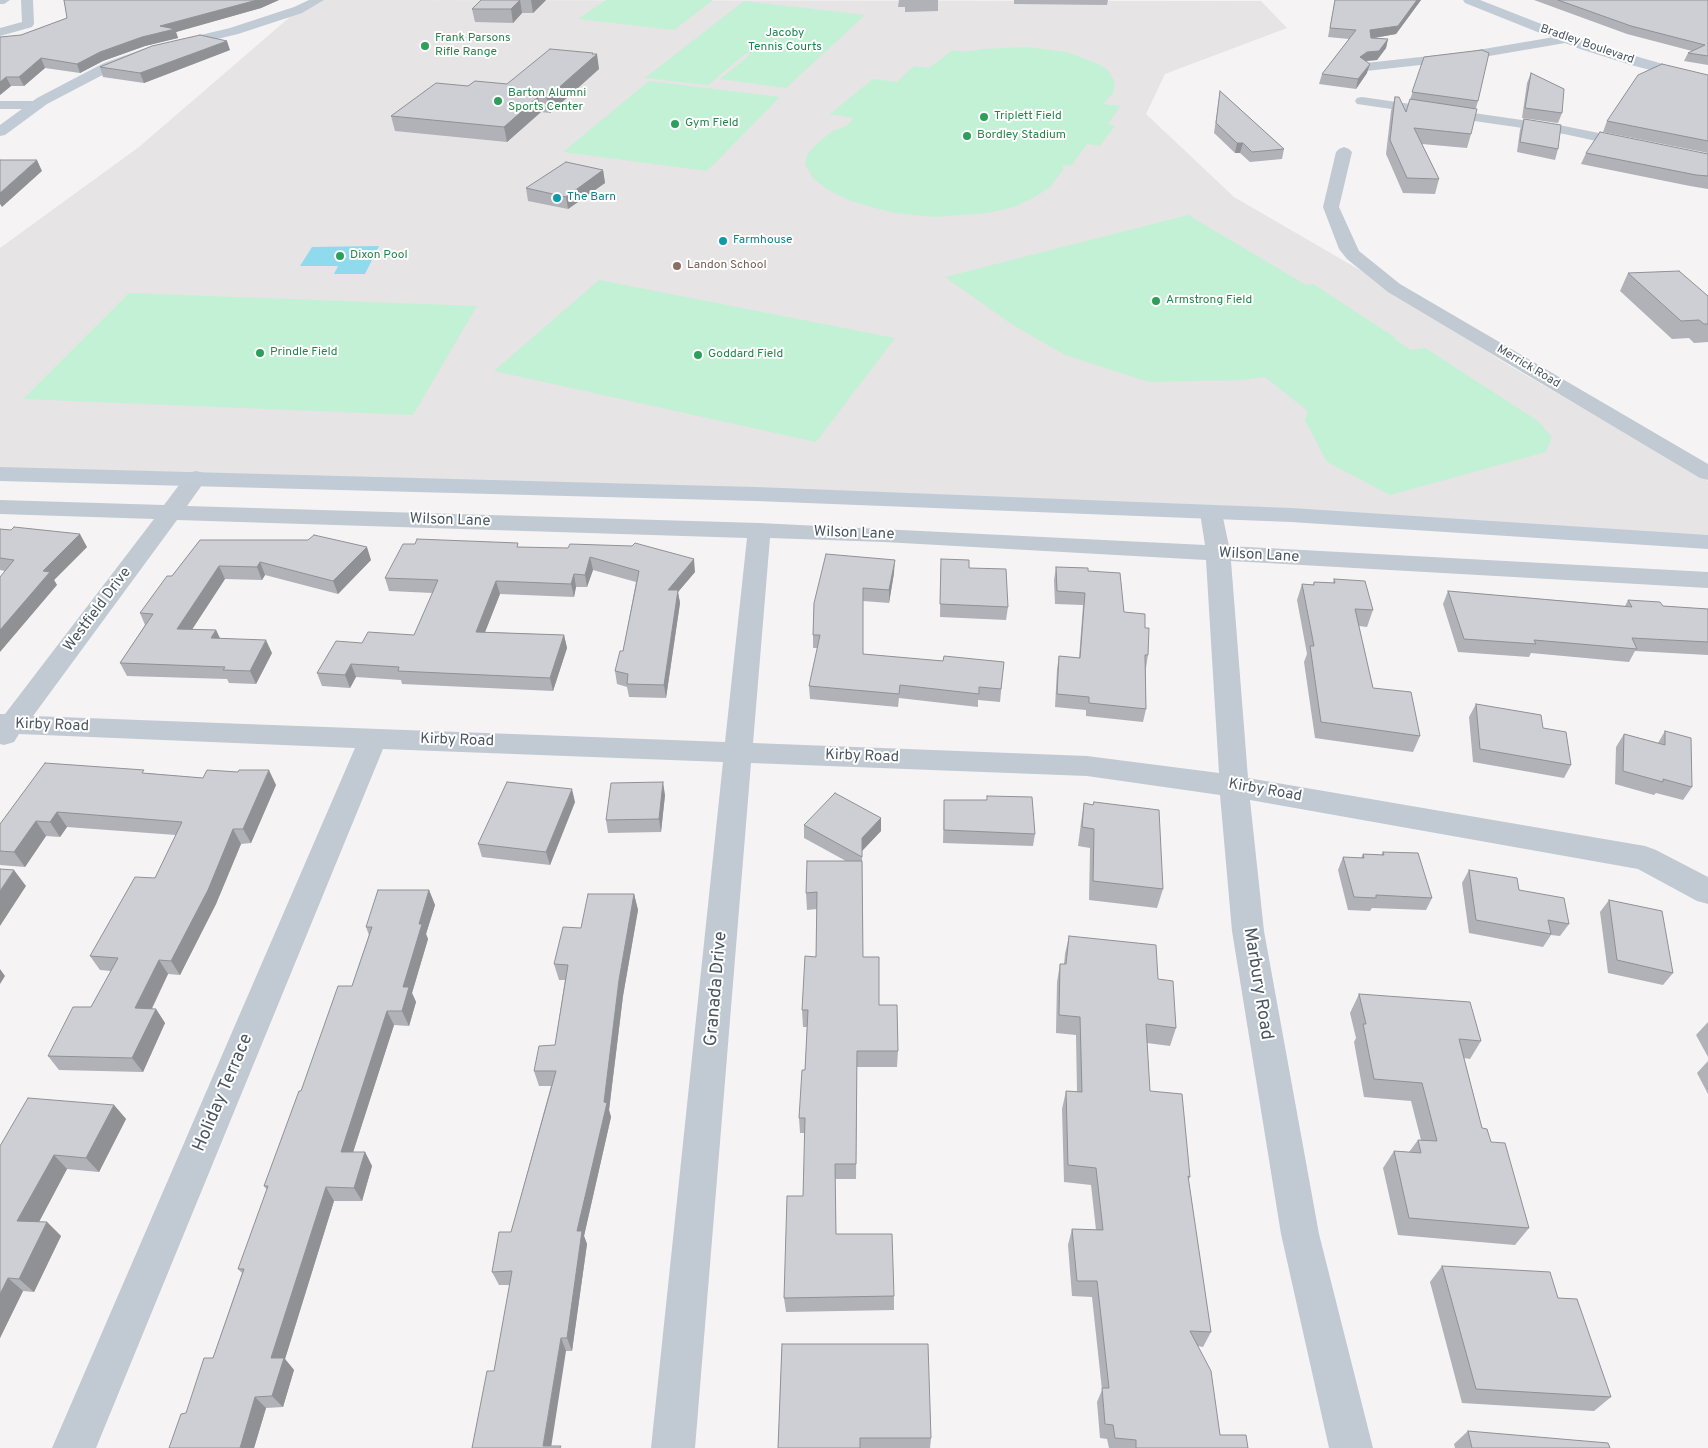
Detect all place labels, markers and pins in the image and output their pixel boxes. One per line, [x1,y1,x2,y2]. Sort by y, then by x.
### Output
place label: Frank Parsons Rifle Range [435,32,511,60]
marker: Frank Parsons Rifle Range [419,40,431,52]
place label: Barton Alumni Sports Center [508,87,586,115]
marker: Barton Alumni Sports Center [492,95,504,107]
place label: Triplett Field [994,110,1062,124]
marker: Triplett Field [978,111,990,123]
place label: Gym Field [685,117,739,131]
marker: Gym Field [669,118,681,130]
place label: Bordley Stadium [977,129,1066,143]
marker: Bordley Stadium [961,130,973,142]
place label: The Barn [567,191,616,205]
marker: The Barn [551,192,563,204]
place label: Farmhouse [733,234,792,248]
marker: Farmhouse [717,235,729,247]
place label: Dixon Pool [350,249,408,263]
marker: Dixon Pool [334,250,346,262]
place label: Landon School [687,259,767,273]
marker: Landon School [671,260,683,272]
place label: Armstrong Field [1166,294,1252,308]
marker: Armstrong Field [1150,295,1162,307]
place label: Prindle Field [270,346,337,360]
marker: Prindle Field [254,347,266,359]
place label: Goddard Field [708,348,783,362]
marker: Goddard Field [692,349,704,361]

